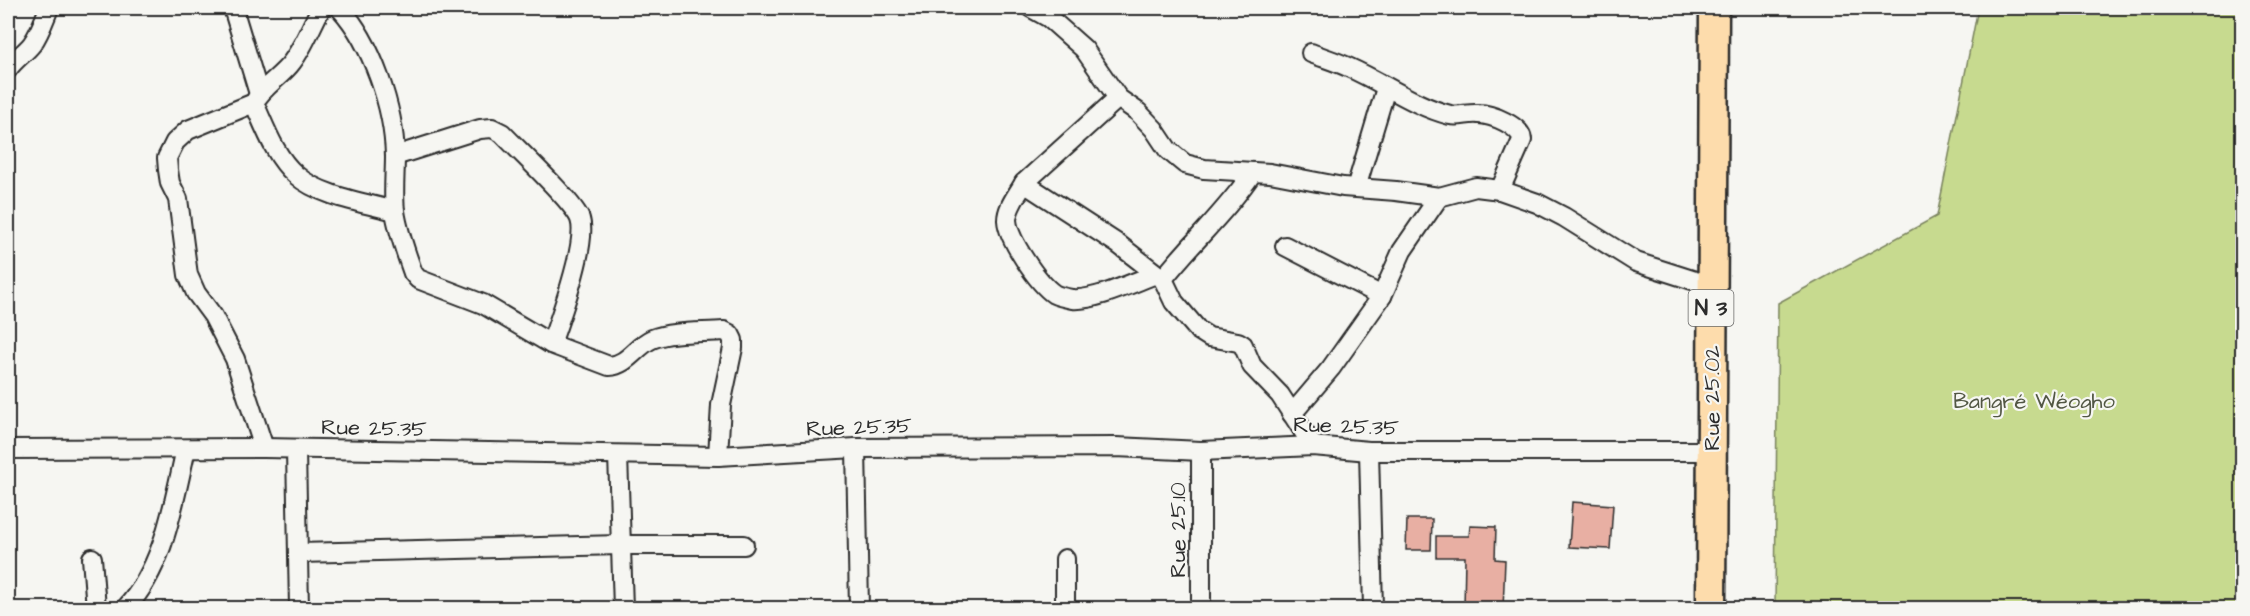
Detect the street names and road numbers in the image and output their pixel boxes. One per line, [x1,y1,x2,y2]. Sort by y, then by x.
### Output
road number: N 3 [1688,290,1734,326]
street label: Rue 25.02 [1697,345,1728,451]
street label: Rue 25.35 [1293,409,1400,444]
street label: Rue 25.35 [806,410,913,445]
street label: Rue 25.35 [321,412,427,445]
street label: Rue 25.10 [1163,482,1194,578]

